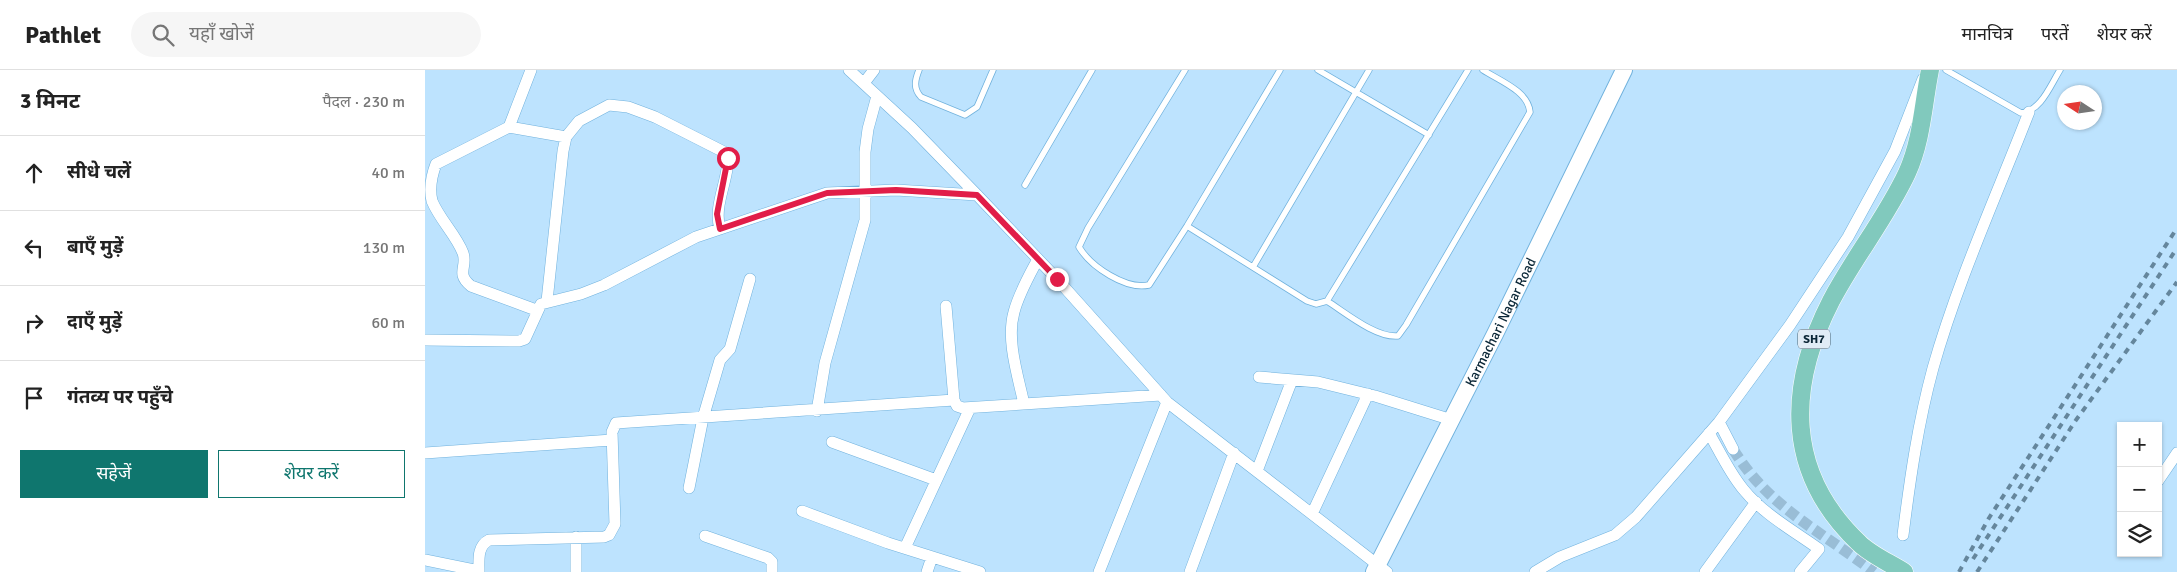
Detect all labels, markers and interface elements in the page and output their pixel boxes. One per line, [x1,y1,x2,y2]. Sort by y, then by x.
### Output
search box [131,12,481,57]
text: Pathlet [25,20,101,50]
icon: search [149,21,177,49]
text: यहाँ खोजें [189,22,254,46]
text: मानचित्र [1961,23,2013,45]
text: परतें [2041,23,2069,45]
text: शेयर करें [2097,23,2152,45]
north arrow [2057,85,2102,130]
text: 3 मिनट [20,88,80,114]
text: पैदल · 230 m [322,92,405,112]
route start [717,147,740,170]
icon: ahead [20,159,48,187]
text: सीधे चलें [67,160,131,184]
text: 40 m [371,163,405,183]
icon: left [20,234,48,262]
text: बाएँ मुड़ें [67,235,123,259]
text: 130 m [363,238,405,258]
street label: Karmachari Nagar Road [1462,255,1540,390]
route end [1046,268,1069,291]
icon: right [20,309,48,337]
text: दाएँ मुड़ें [67,310,122,334]
text: 60 m [371,313,405,333]
road number: SH7 [1798,330,1830,348]
icon: arrive [20,384,48,412]
text: गंतव्य पर पहुँचे [67,385,173,409]
map controls [2117,422,2162,557]
button: + [2117,422,2162,467]
button: सहेजें [20,450,208,498]
button: शेयर करें [218,450,405,498]
button: − [2117,467,2162,512]
button: layers [2117,512,2162,557]

